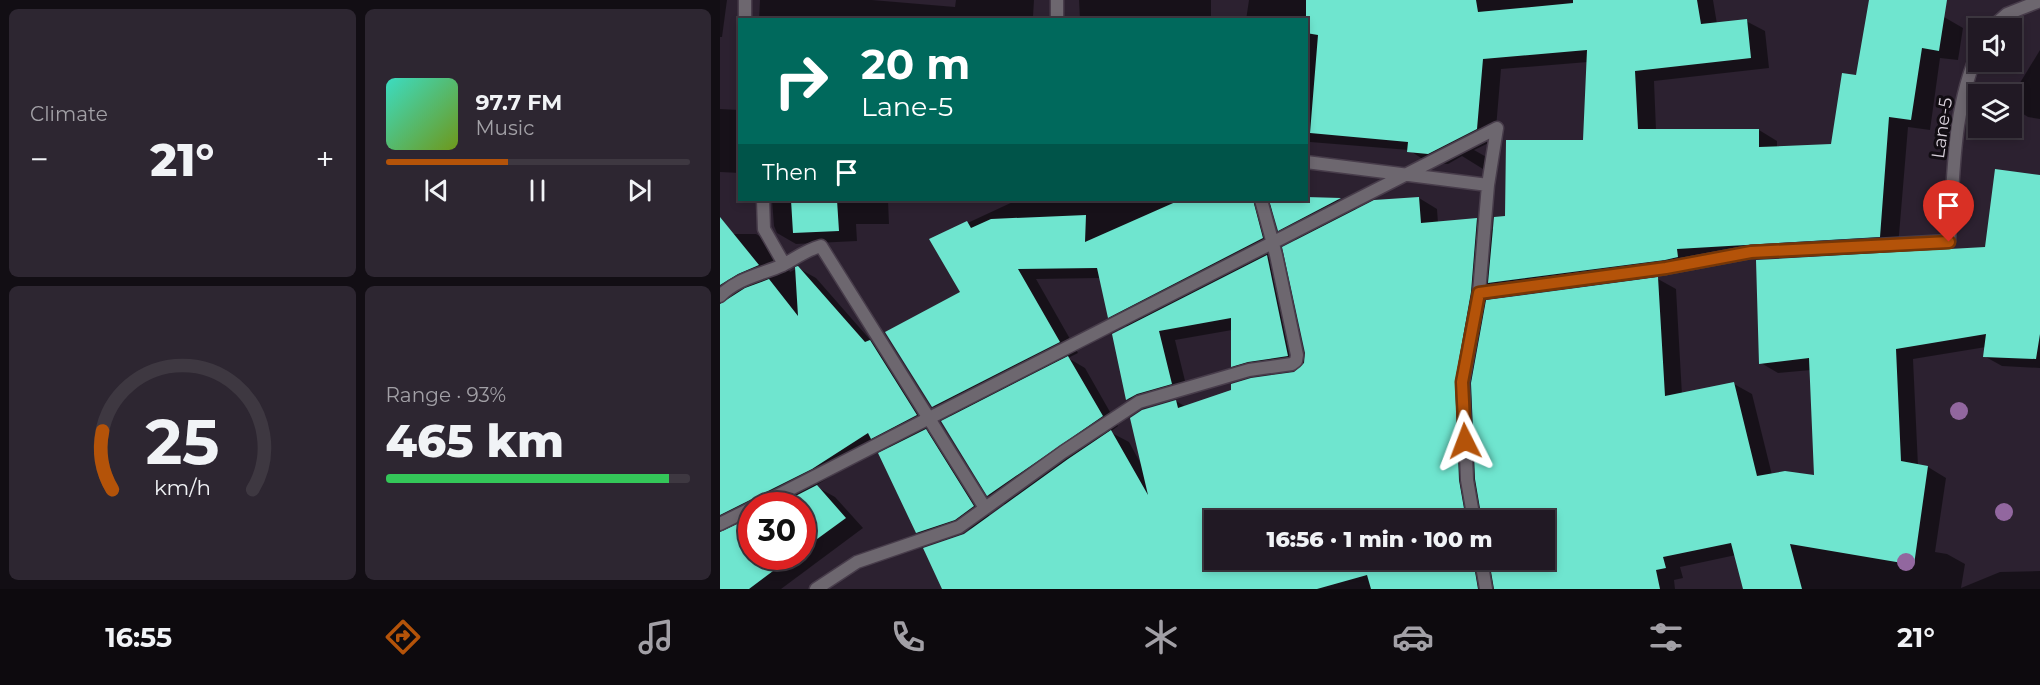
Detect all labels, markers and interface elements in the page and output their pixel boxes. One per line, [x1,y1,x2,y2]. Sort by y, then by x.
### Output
map controls [1968,18,2022,138]
button: sound [1968,18,2022,72]
text: 20 m [861,38,970,90]
icon: right [762,42,840,120]
button: layers [1968,84,2022,138]
text: 97.7 FM [476,89,562,116]
text: Lane-5 [861,90,953,123]
street label: Lane-5 [1927,96,1957,160]
text: Climate [30,102,108,126]
text: Music [476,116,534,140]
text: 21° [150,132,214,187]
text: − [30,139,49,179]
text: + [316,139,334,179]
icon: arrive [830,156,863,189]
text: Then [762,159,818,186]
icon: previous [420,174,453,207]
icon: pause [521,174,554,207]
icon: next [623,174,656,207]
pin [1923,180,1974,242]
icon: arrive [1932,189,1965,222]
text: Range · 93% [386,383,506,407]
text: 25 [145,404,219,480]
position arrow [1433,409,1497,473]
text: 465 km [386,413,564,468]
text: km/h [154,474,211,500]
speed limit sign: 30 [738,492,816,570]
text: 16:56 · 1 min · 100 m [1267,526,1492,553]
icon: directions [382,616,424,658]
icon: music [635,616,677,658]
icon: phone [887,616,929,658]
icon: climate [1140,616,1182,658]
icon: car [1392,616,1434,658]
icon: filters [1645,616,1687,658]
text: 16:55 [105,621,172,654]
text: 21° [1897,621,1935,654]

